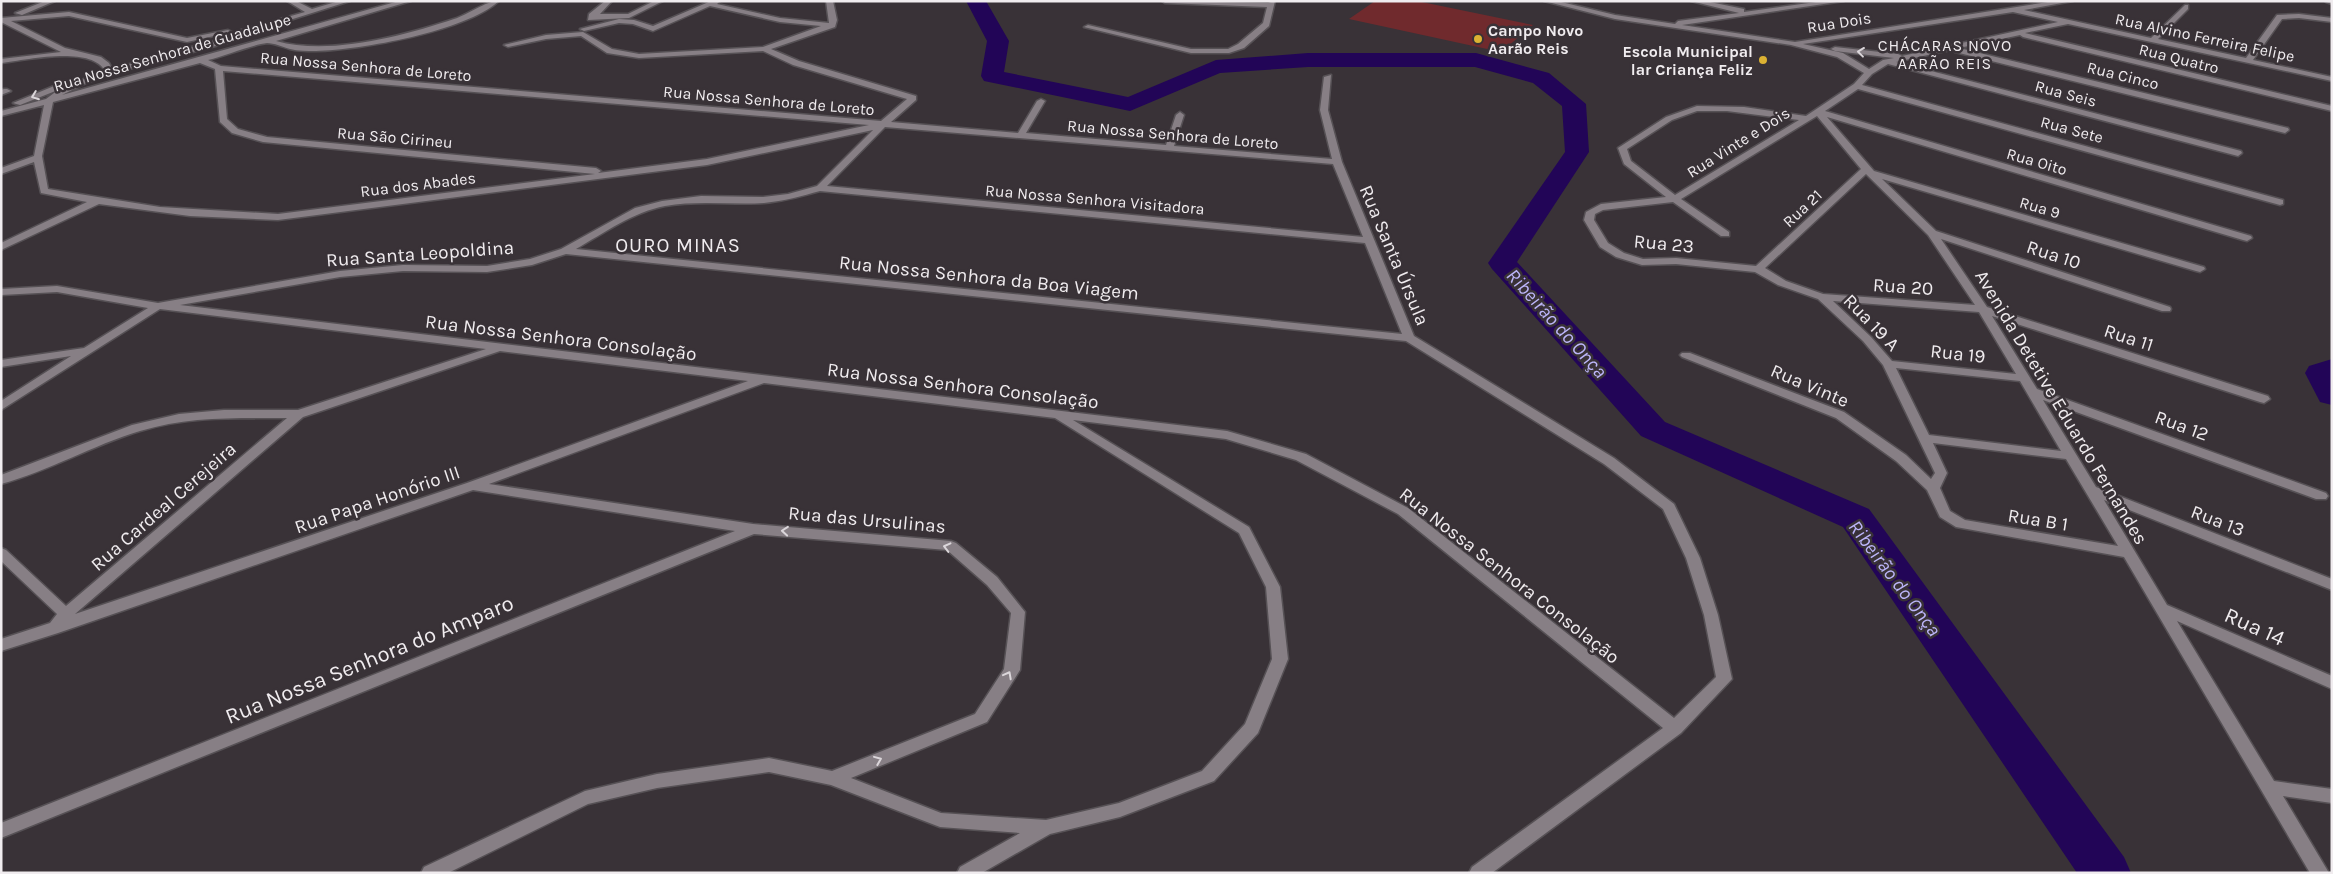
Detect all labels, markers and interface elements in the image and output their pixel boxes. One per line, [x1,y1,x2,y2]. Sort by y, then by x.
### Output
street label: Rua Dois [1806,8,1872,37]
street label: Rua Nossa Senhora de Guadalupe [51,9,293,95]
street label: Rua Alvino Ferreira Felipe [2113,9,2296,66]
place label: Campo Novo Aarão Reis [1488,21,1583,58]
marker: Campo Novo Aarão Reis [1472,33,1484,45]
district label: CHÁCARAS NOVO AARÃO REIS [1878,36,2012,73]
street label: Rua Quatro [2137,39,2221,78]
place label: Escola Municipal lar Criança Feliz [1622,42,1753,79]
one-way arrow [1857,47,1865,58]
street label: Rua Nossa Senhora de Loreto [260,48,472,85]
marker: Escola Municipal lar Criança Feliz [1757,54,1769,66]
street label: Rua Cinco [2085,57,2161,94]
street label: Rua Seis [2033,76,2099,111]
street label: Rua Nossa Senhora de Loreto [663,82,875,119]
one-way arrow [31,90,40,100]
street label: Rua Vinte e Dois [1683,103,1793,182]
street label: Rua Sete [2038,112,2105,147]
street label: Rua Nossa Senhora de Loreto [1067,116,1279,153]
street label: Rua São Cirineu [336,123,453,152]
street label: Rua Oito [2004,144,2069,179]
street label: Rua dos Abades [359,168,477,201]
street label: Rua Nossa Senhora Visitadora [984,180,1205,219]
street label: Rua Santa Úrsula [1355,182,1434,329]
street label: Rua 21 [1779,186,1826,231]
street label: Rua 9 [2017,193,2062,222]
street label: Rua 23 [1633,230,1695,258]
district label: OURO MINAS [615,234,741,257]
street label: Rua Santa Leopoldina [325,236,515,272]
street label: Rua 10 [2024,236,2084,274]
street label: Rua Nossa Senhora da Boa Viagem [838,251,1140,305]
water label: Ribeirão do Onça [1501,264,1612,383]
street label: Avenida Detetive Eduardo Fernandes [1970,266,2152,549]
street label: Rua 20 [1872,274,1934,300]
street label: Rua 19 A [1839,290,1904,356]
street label: Rua Nossa Senhora Consolação [424,310,698,366]
street label: Rua 11 [2101,320,2156,356]
street label: Rua 19 [1929,340,1987,368]
street label: Rua Nossa Senhora Consolação [826,358,1100,414]
street label: Rua Vinte [1767,360,1852,412]
street label: Rua 12 [2152,406,2211,446]
street label: Rua Cardeal Cerejeira [87,438,241,576]
street label: Rua Papa Honório III [292,461,463,539]
street label: Rua Nossa Senhora Consolação [1395,483,1624,669]
street label: Rua 13 [2188,501,2248,541]
street label: Rua das Ursulinas [787,502,947,538]
street label: Rua B 1 [2006,504,2070,536]
water label: Ribeirão do Onça [1844,516,1946,641]
one-way arrow [781,526,789,537]
one-way arrow [942,542,951,553]
street label: Rua Nossa Senhora do Amparo [221,590,517,730]
street label: Rua 14 [2220,602,2289,652]
one-way arrow [1002,671,1012,680]
one-way arrow [873,755,882,766]

